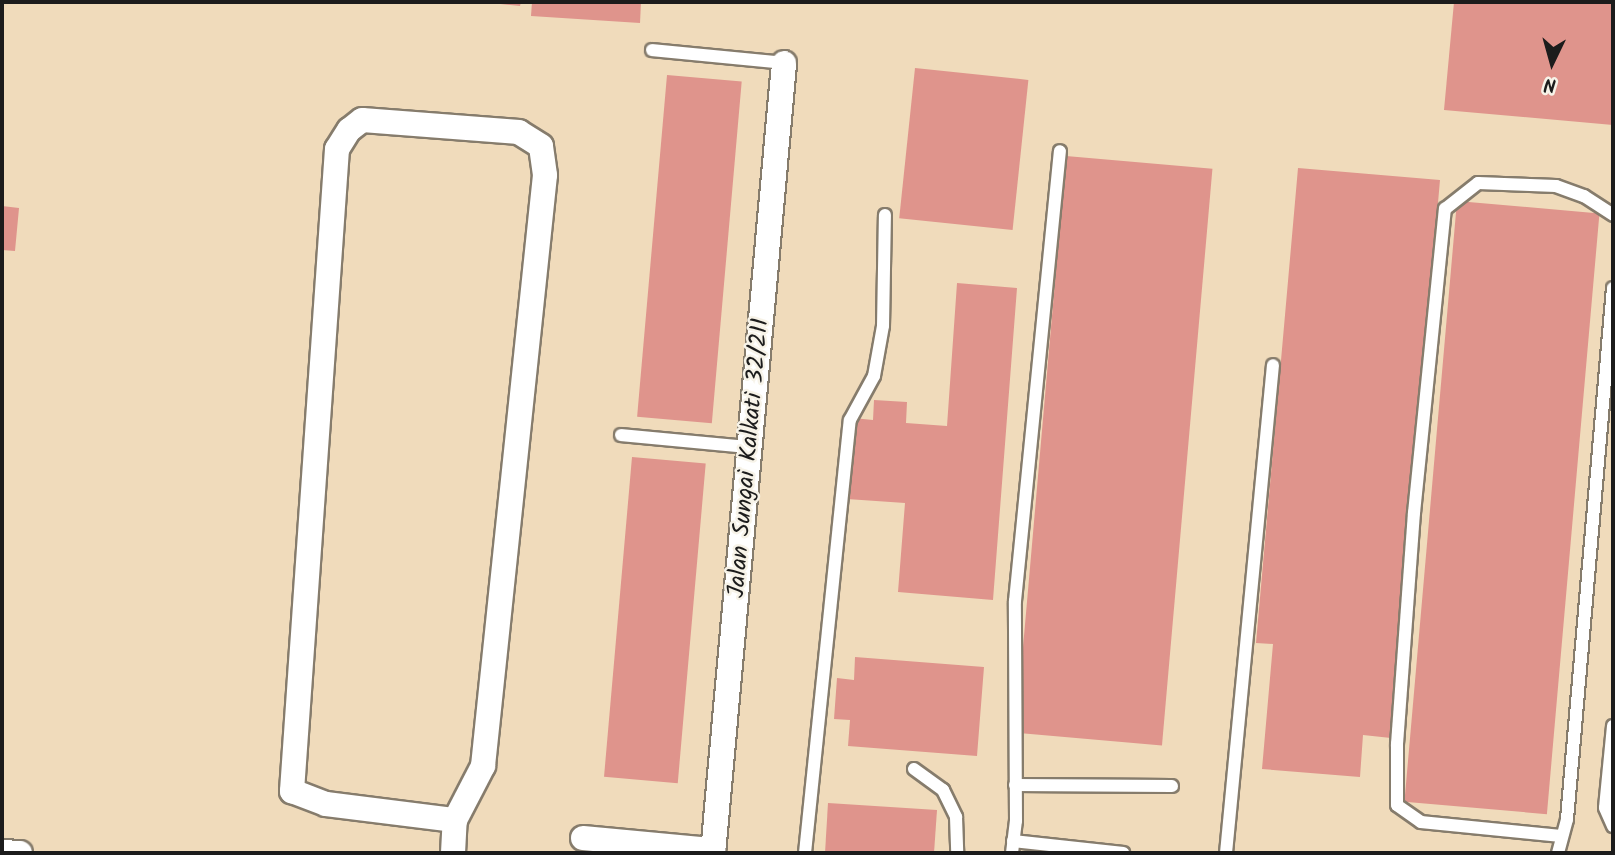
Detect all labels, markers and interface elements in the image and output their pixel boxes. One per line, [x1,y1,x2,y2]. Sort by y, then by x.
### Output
north arrow [1517,28,1587,98]
text: N [1543,68,1557,99]
street label: Jalan Sungai Kalkati 32/211 [722,317,776,599]

